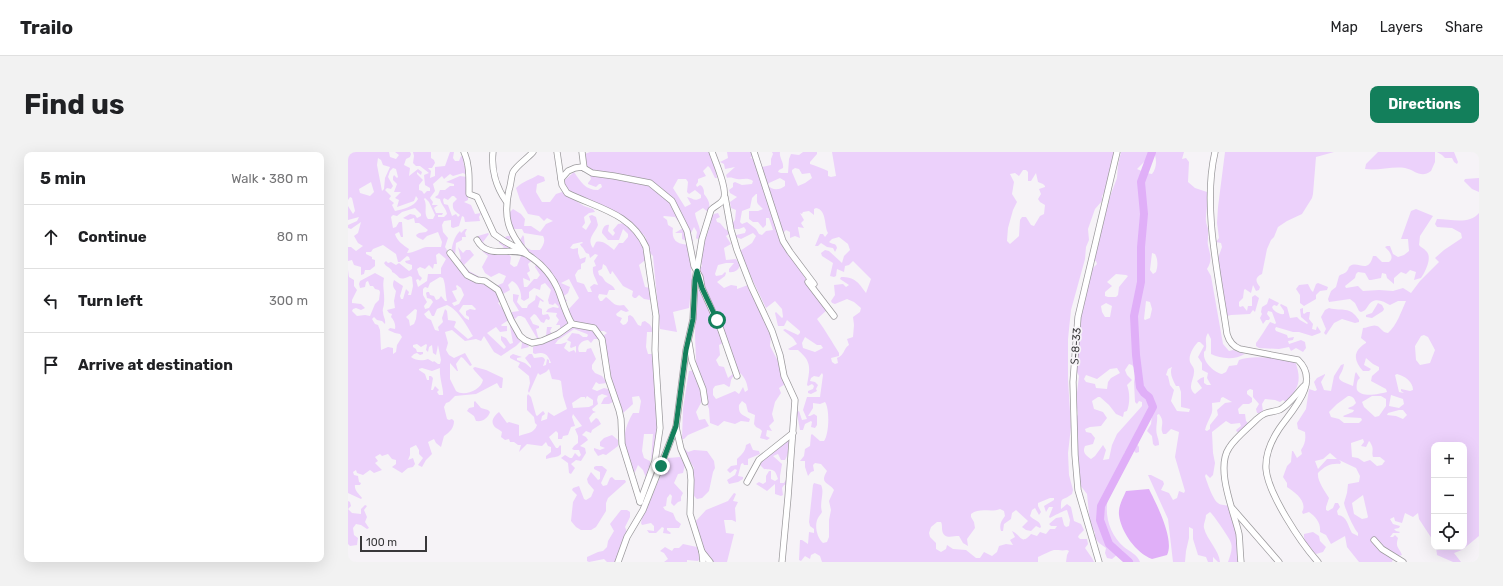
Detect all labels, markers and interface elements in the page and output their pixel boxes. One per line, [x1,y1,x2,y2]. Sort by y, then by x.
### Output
text: Trailo [20,16,73,39]
text: Map [1331,19,1358,36]
text: Layers [1380,19,1423,36]
text: Share [1445,19,1483,36]
button: Directions [1370,86,1479,123]
text: Find us [24,88,124,121]
text: 5 min [40,168,86,188]
text: Walk · 380 m [231,171,308,186]
icon: ahead [40,226,62,248]
text: Continue [78,228,147,246]
text: 80 m [277,229,308,244]
icon: left [40,290,62,312]
text: Turn left [78,292,143,310]
text: 300 m [269,293,308,308]
route start [708,311,726,329]
street label: Տ-8-33 [1068,327,1084,365]
icon: arrive [40,354,62,376]
text: Arrive at destination [78,356,233,374]
map controls [1431,442,1467,550]
button: + [1431,442,1467,478]
route end [652,457,670,475]
button: − [1431,478,1467,514]
button: locate [1431,514,1467,550]
scale bar [360,534,427,553]
text: 100 m [366,536,397,549]

